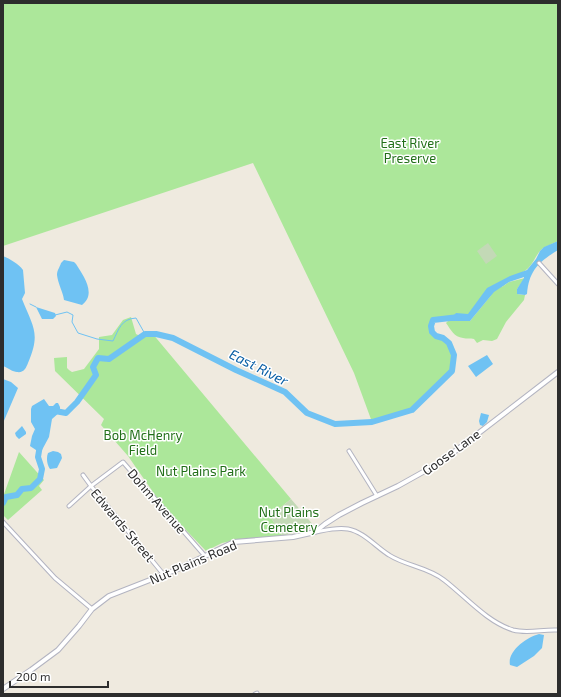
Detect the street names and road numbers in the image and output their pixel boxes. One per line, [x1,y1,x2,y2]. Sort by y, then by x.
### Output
street label: Goose Lane [419,426,483,478]
street label: Dohm Avenue [124,465,190,537]
street label: Edwards Street [88,485,158,565]
street label: Nut Plains Road [147,536,239,588]

